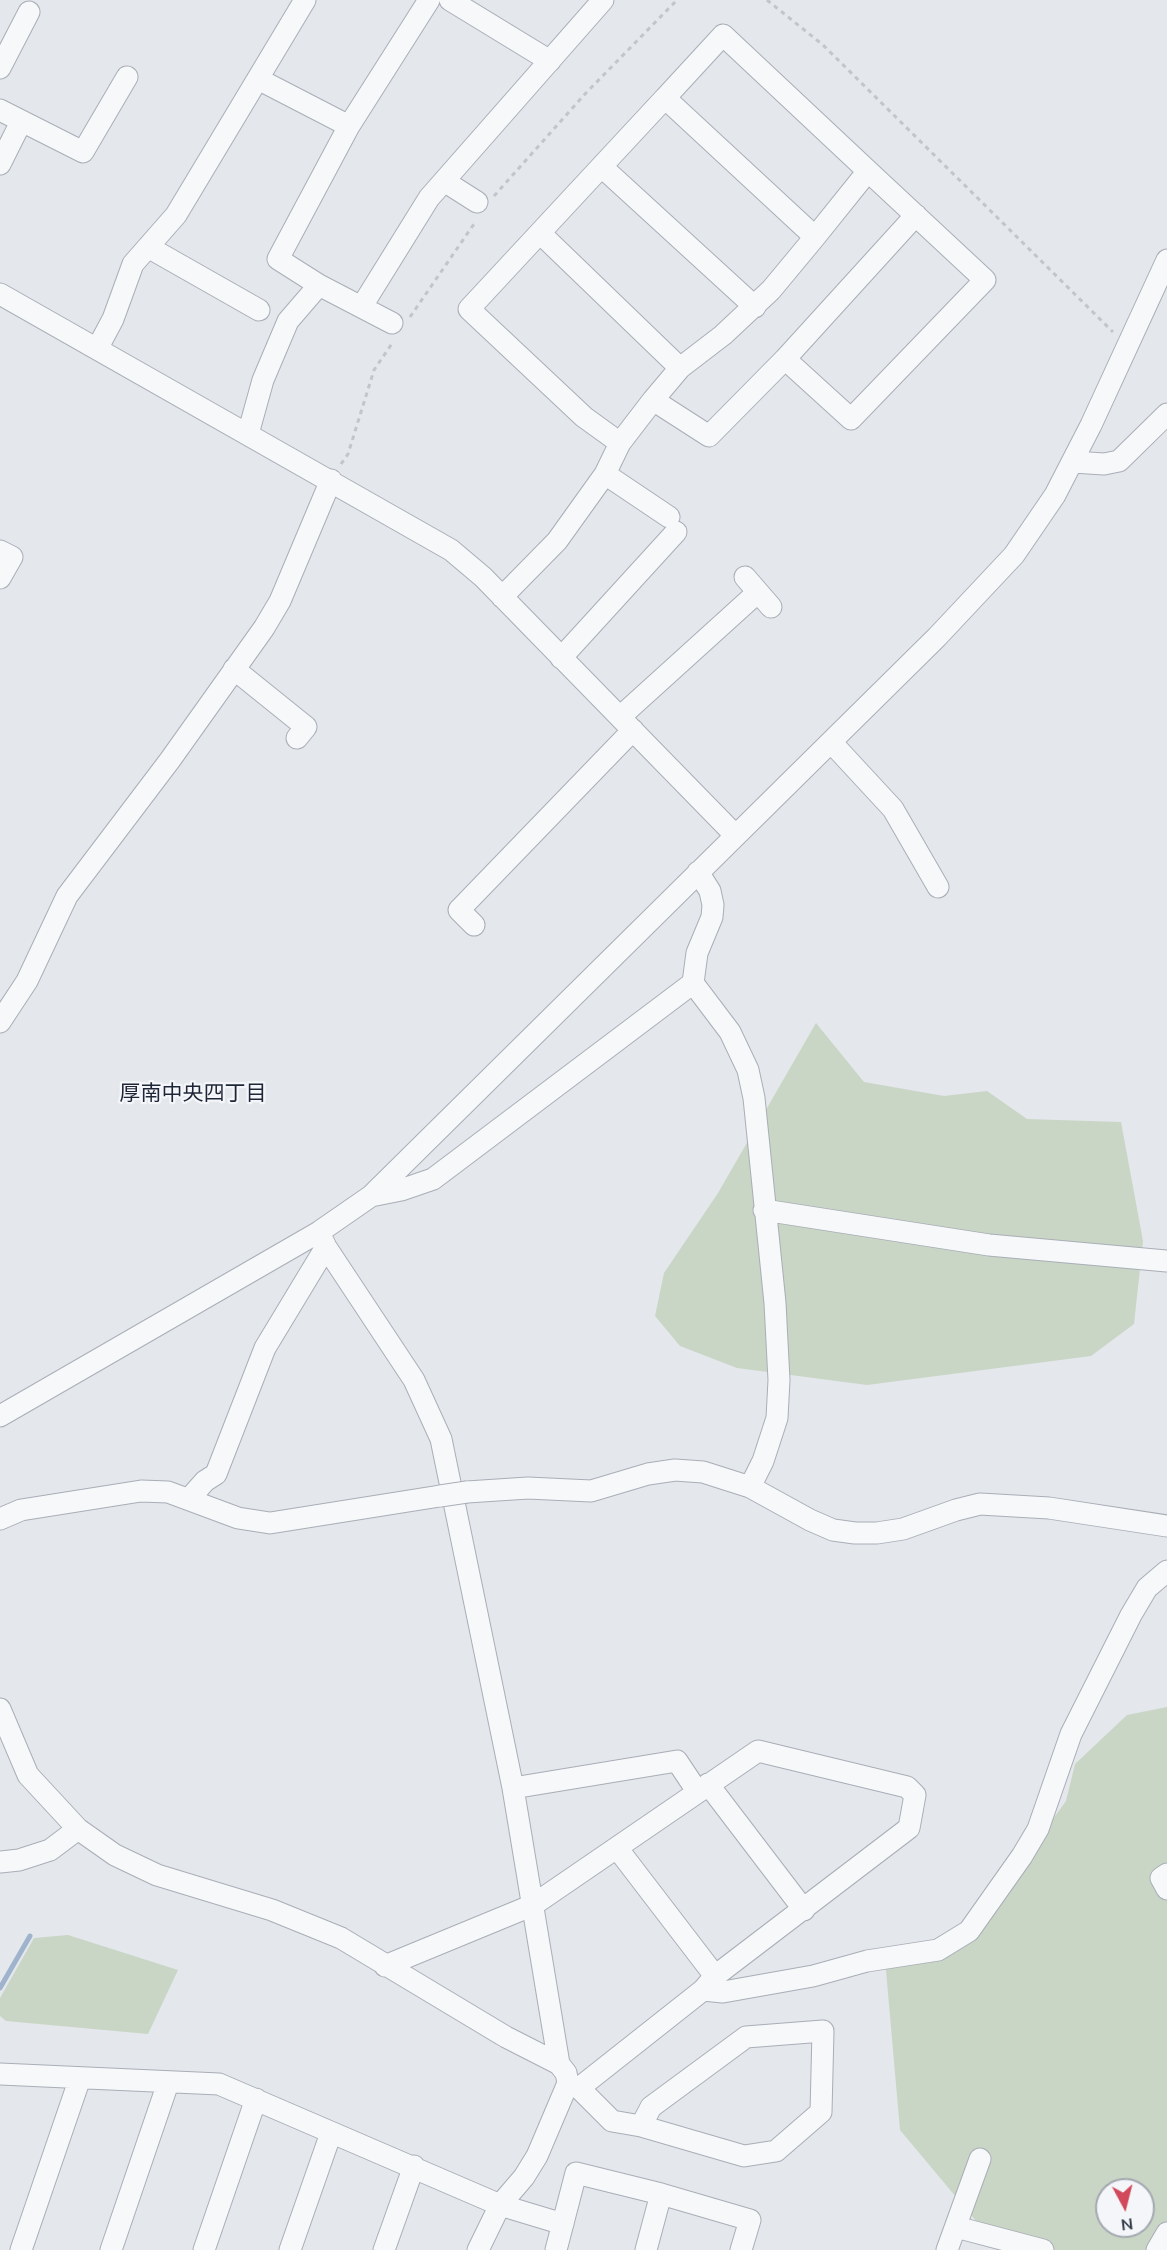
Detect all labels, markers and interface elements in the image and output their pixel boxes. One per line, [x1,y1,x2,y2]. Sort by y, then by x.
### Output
district label: 厚南中央四丁目 [120,1082,266,1108]
north arrow [1095,2178,1155,2238]
text: N [1120,2212,1134,2236]

